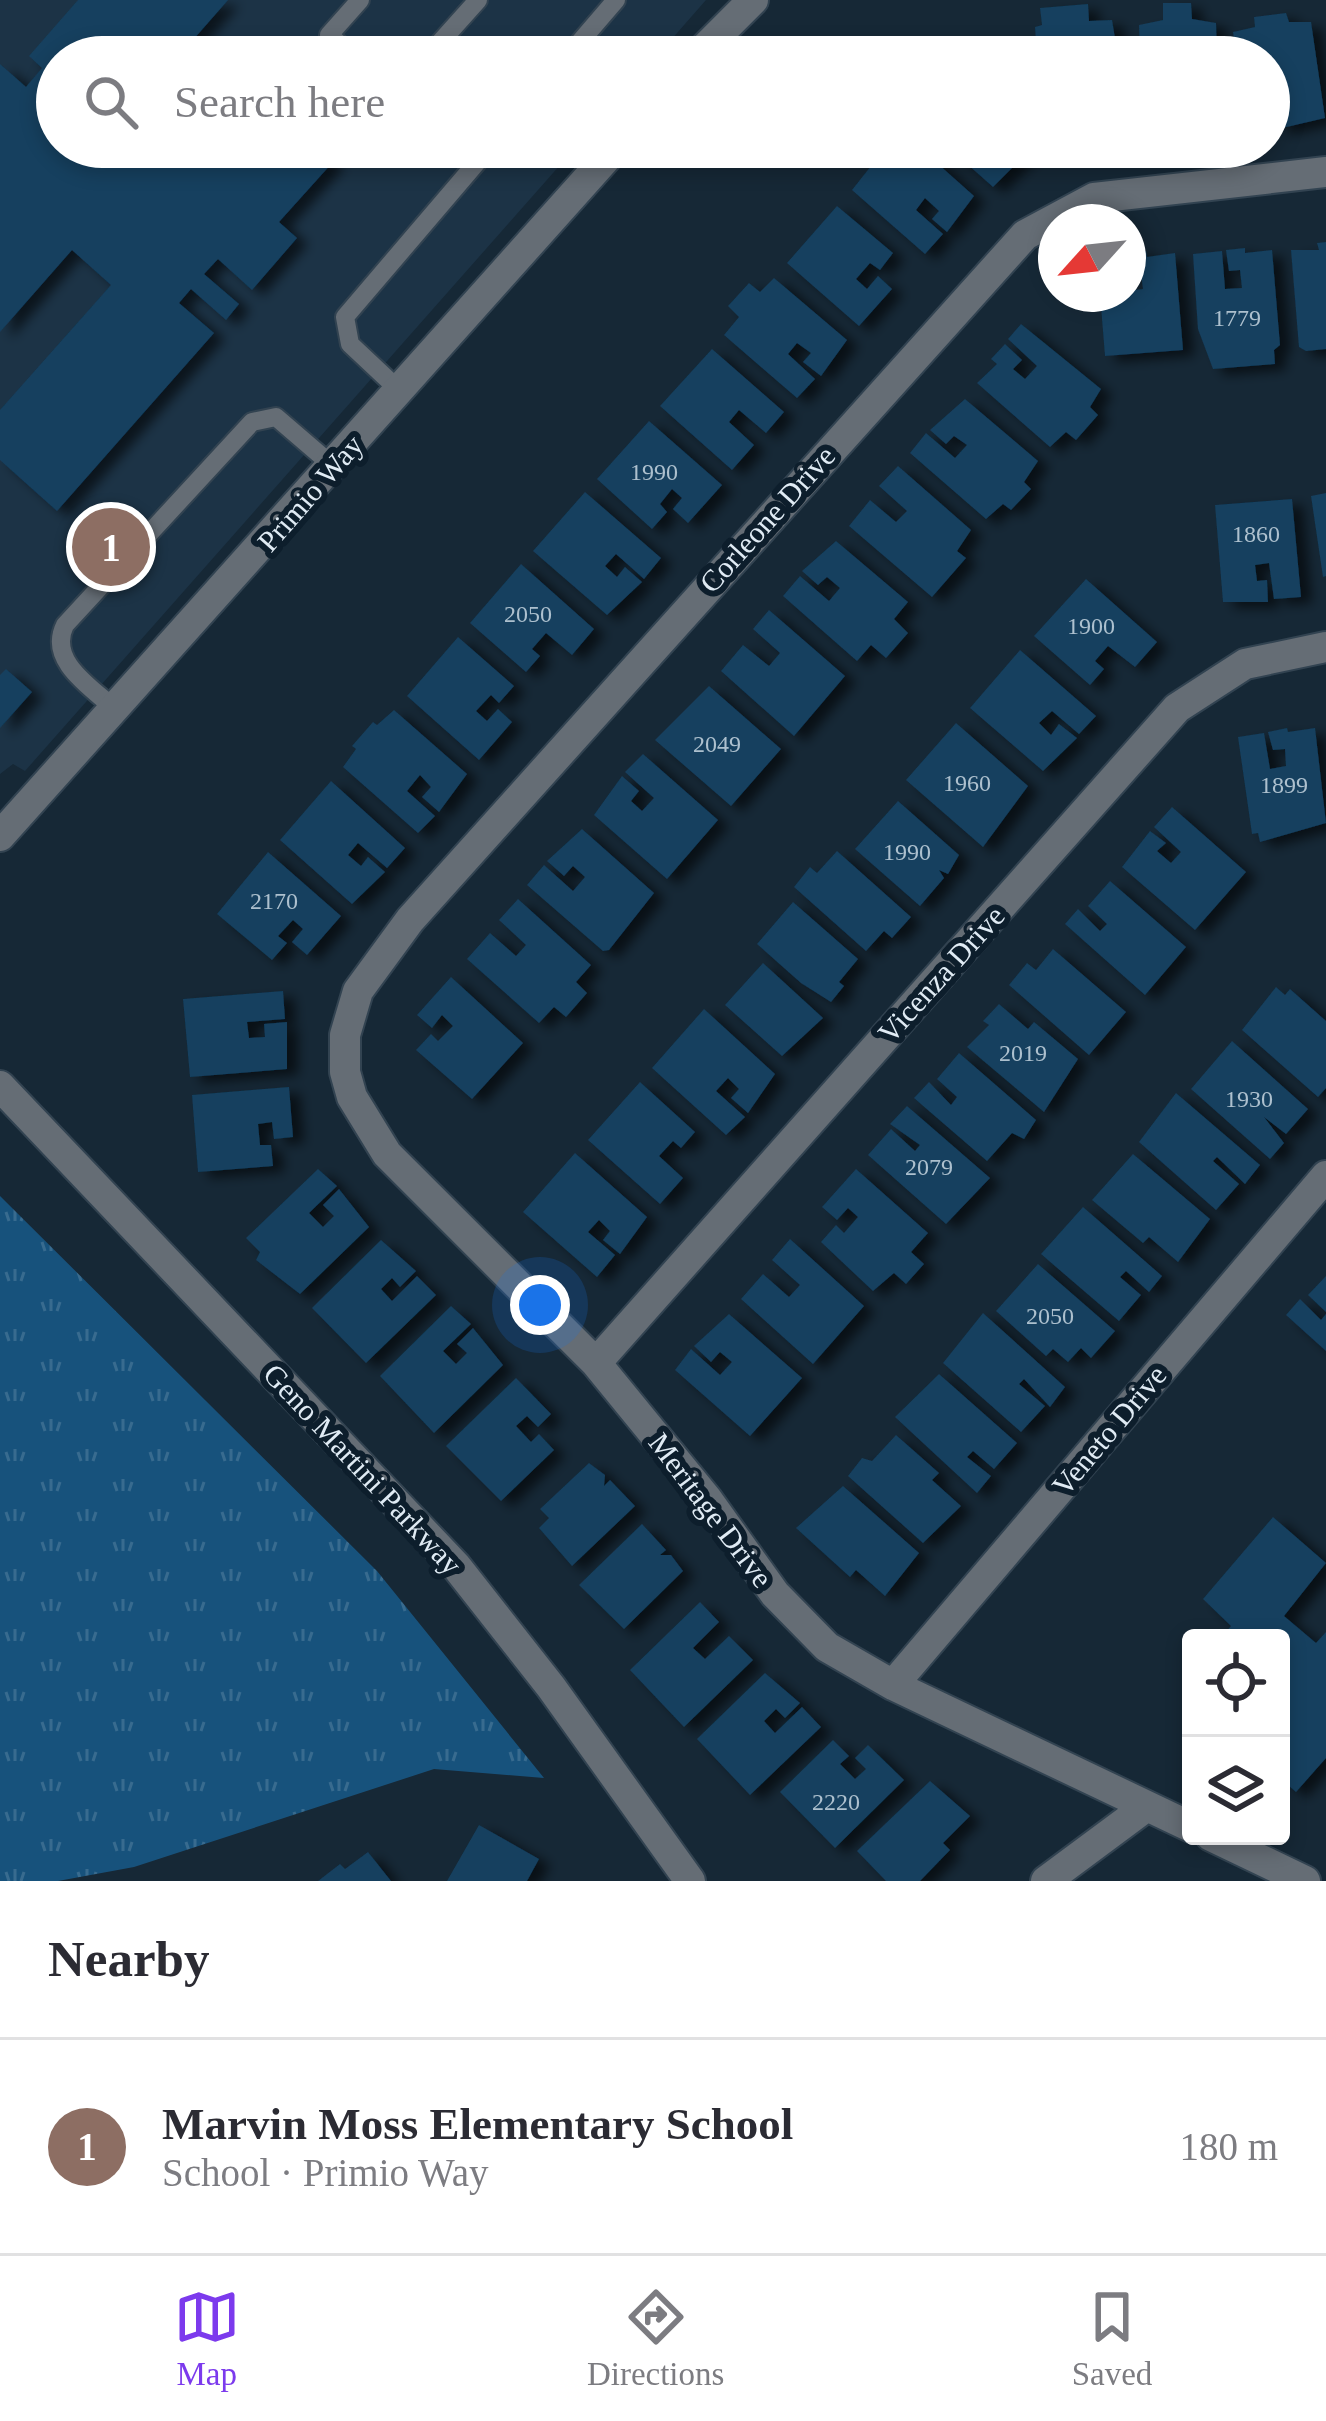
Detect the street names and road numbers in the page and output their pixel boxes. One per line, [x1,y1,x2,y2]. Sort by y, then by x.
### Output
street label: Primio Way [251,428,369,558]
street label: Corleone Drive [693,439,841,599]
street label: Vicenza Drive [871,899,1011,1049]
street label: Geno Martini Parkway [257,1357,469,1581]
street label: Veneto Drive [1045,1358,1173,1502]
street label: Meritage Drive [642,1427,780,1593]

